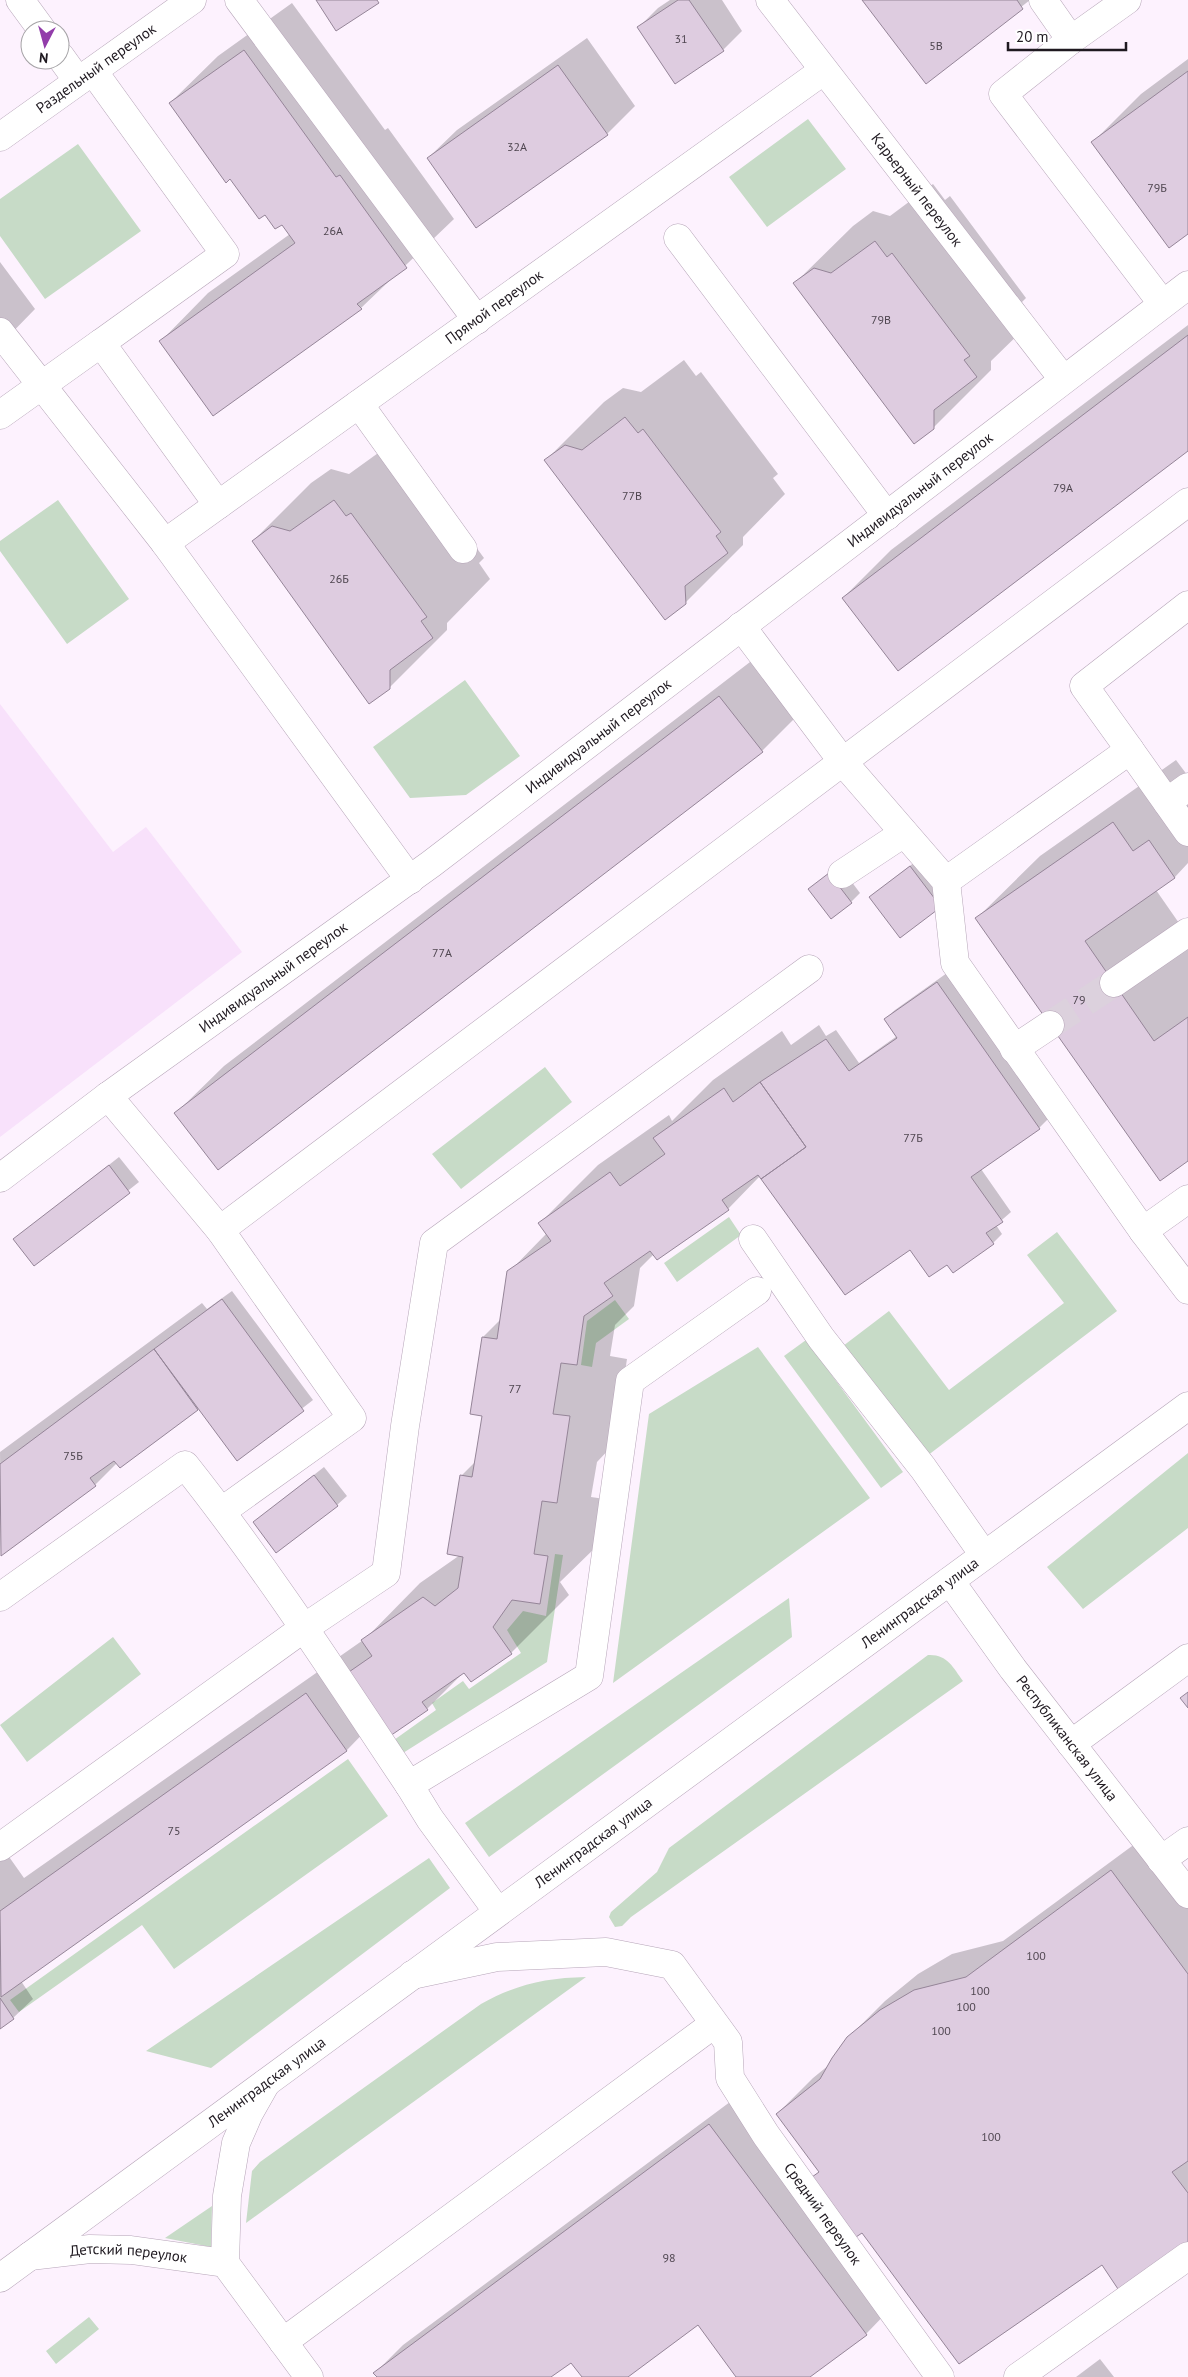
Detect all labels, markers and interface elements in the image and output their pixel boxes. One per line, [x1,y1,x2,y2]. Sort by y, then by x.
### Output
street label: Раздельный переулок [32,18,160,117]
north arrow [20,20,70,70]
scale bar [1008,20,1126,52]
text: 20 m [1016,27,1049,46]
house number: 31 [674,31,688,46]
house number: 5В [929,38,943,53]
text: N [38,48,49,67]
street label: Карьерный переулок [867,129,967,251]
house number: 32А [507,139,527,154]
house number: 79Б [1147,180,1167,195]
house number: 26А [323,223,343,238]
street label: Прямой переулок [441,265,547,348]
house number: 79В [871,312,891,327]
street label: Индивидуальный переулок [843,427,997,551]
house number: 79А [1053,480,1073,495]
house number: 77В [622,488,642,503]
house number: 26Б [329,571,349,586]
street label: Индивидуальный переулок [521,673,675,797]
street label: Индивидуальный переулок [195,917,352,1037]
house number: 77А [432,945,452,960]
house number: 79 [1072,992,1086,1007]
house number: 77Б [903,1130,923,1145]
house number: 77 [508,1381,522,1396]
house number: 75Б [63,1448,83,1463]
street label: Ленинградская улица [856,1553,982,1653]
street label: Республиканская улица [1012,1671,1122,1805]
street label: Ленинградская улица [530,1793,656,1892]
house number: 75 [167,1823,181,1838]
house number: 100 [1026,1948,1046,1963]
house number: 100 [970,1983,990,1998]
house number: 100 [956,1999,976,2014]
house number: 100 [931,2023,951,2038]
street label: Ленинградская улица [203,2032,329,2132]
house number: 100 [981,2129,1001,2144]
street label: Средний переулок [780,2159,867,2269]
street label: Детский переулок [69,2239,189,2267]
house number: 98 [662,2250,676,2265]

